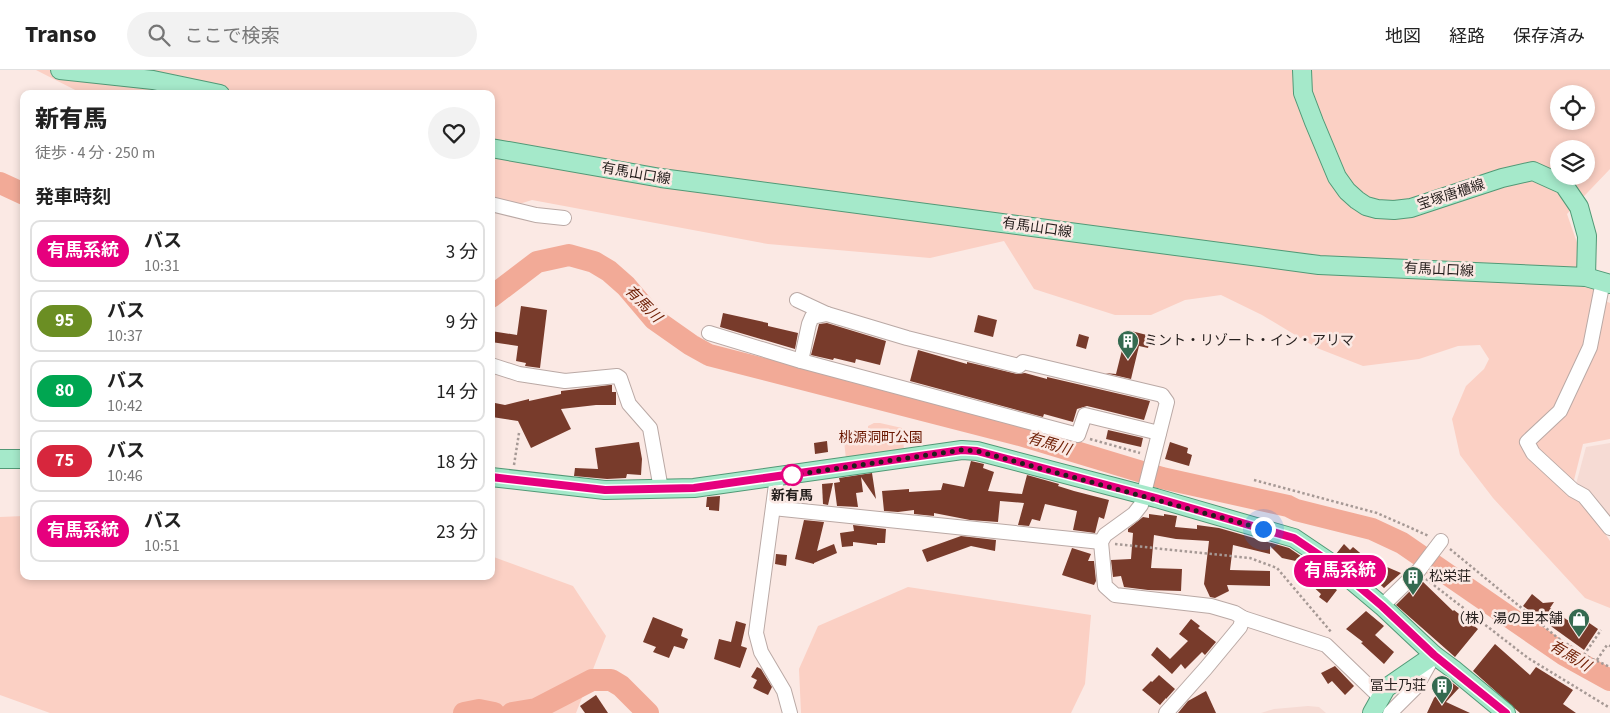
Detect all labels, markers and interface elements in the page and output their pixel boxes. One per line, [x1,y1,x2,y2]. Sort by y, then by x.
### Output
search box [127,12,477,57]
text: Transo [25,17,97,52]
icon: search [145,21,173,49]
text: ここで検索 [185,23,280,50]
text: 地図 [1385,24,1421,49]
text: 経路 [1449,24,1485,49]
text: 保存済み [1513,24,1585,49]
map controls [1550,85,1595,185]
button: locate [1550,85,1595,130]
text: 新有馬 [35,102,107,137]
button: heart [428,107,480,159]
button: layers [1550,140,1595,185]
text: 徒歩 · 4 分 · 250 m [35,142,155,164]
street label: 有馬山口線 [600,158,672,190]
street label: 宝塚唐櫃線 [1415,175,1487,215]
text: 発車時刻 [35,184,111,211]
street label: 有馬山口線 [1001,213,1073,243]
text: バス [144,228,182,255]
text: 有馬系統 [47,238,119,263]
text: 3 分 [446,239,478,266]
text: 10:31 [144,255,180,277]
street label: 有馬山口線 [1404,258,1474,282]
water label: 有馬川 [620,281,668,329]
text: バス [107,298,145,325]
text: 95 [55,308,74,333]
text: 9 分 [446,309,478,336]
text: 10:37 [107,325,143,347]
building icon: ミント・リゾート・イン・アリマ [1116,329,1140,360]
place label: ミント・リゾート・イン・アリマ [1144,331,1354,351]
text: バス [107,368,145,395]
text: 80 [55,378,74,403]
text: 14 分 [436,379,478,406]
text: 10:42 [107,395,143,417]
water label: 有馬川 [1024,427,1075,461]
park label: 桃源洞町公園 [839,428,923,448]
text: バス [107,438,145,465]
text: 75 [55,448,74,473]
text: 18 分 [436,449,478,476]
marker: 新有馬 [781,464,803,486]
text: 10:46 [107,465,143,487]
place label: 新有馬 [771,486,813,506]
text: バス [144,508,182,535]
your location [1251,517,1276,542]
text: 有馬系統 [47,518,119,543]
text: 23 分 [436,519,478,546]
text: 10:51 [144,535,180,557]
line badge: 有馬系統 [1305,555,1375,587]
text: 有馬系統 [1304,558,1376,583]
building icon: 松栄荘 [1401,565,1425,596]
place label: 松栄荘 [1429,567,1471,587]
shop icon: （株）湯の里本舗 [1567,607,1591,638]
place label: （株）湯の里本舗 [1451,609,1563,629]
water label: 有馬川 [1545,635,1596,678]
building icon: 冨士乃荘 [1430,674,1454,705]
place label: 冨士乃荘 [1370,676,1426,696]

